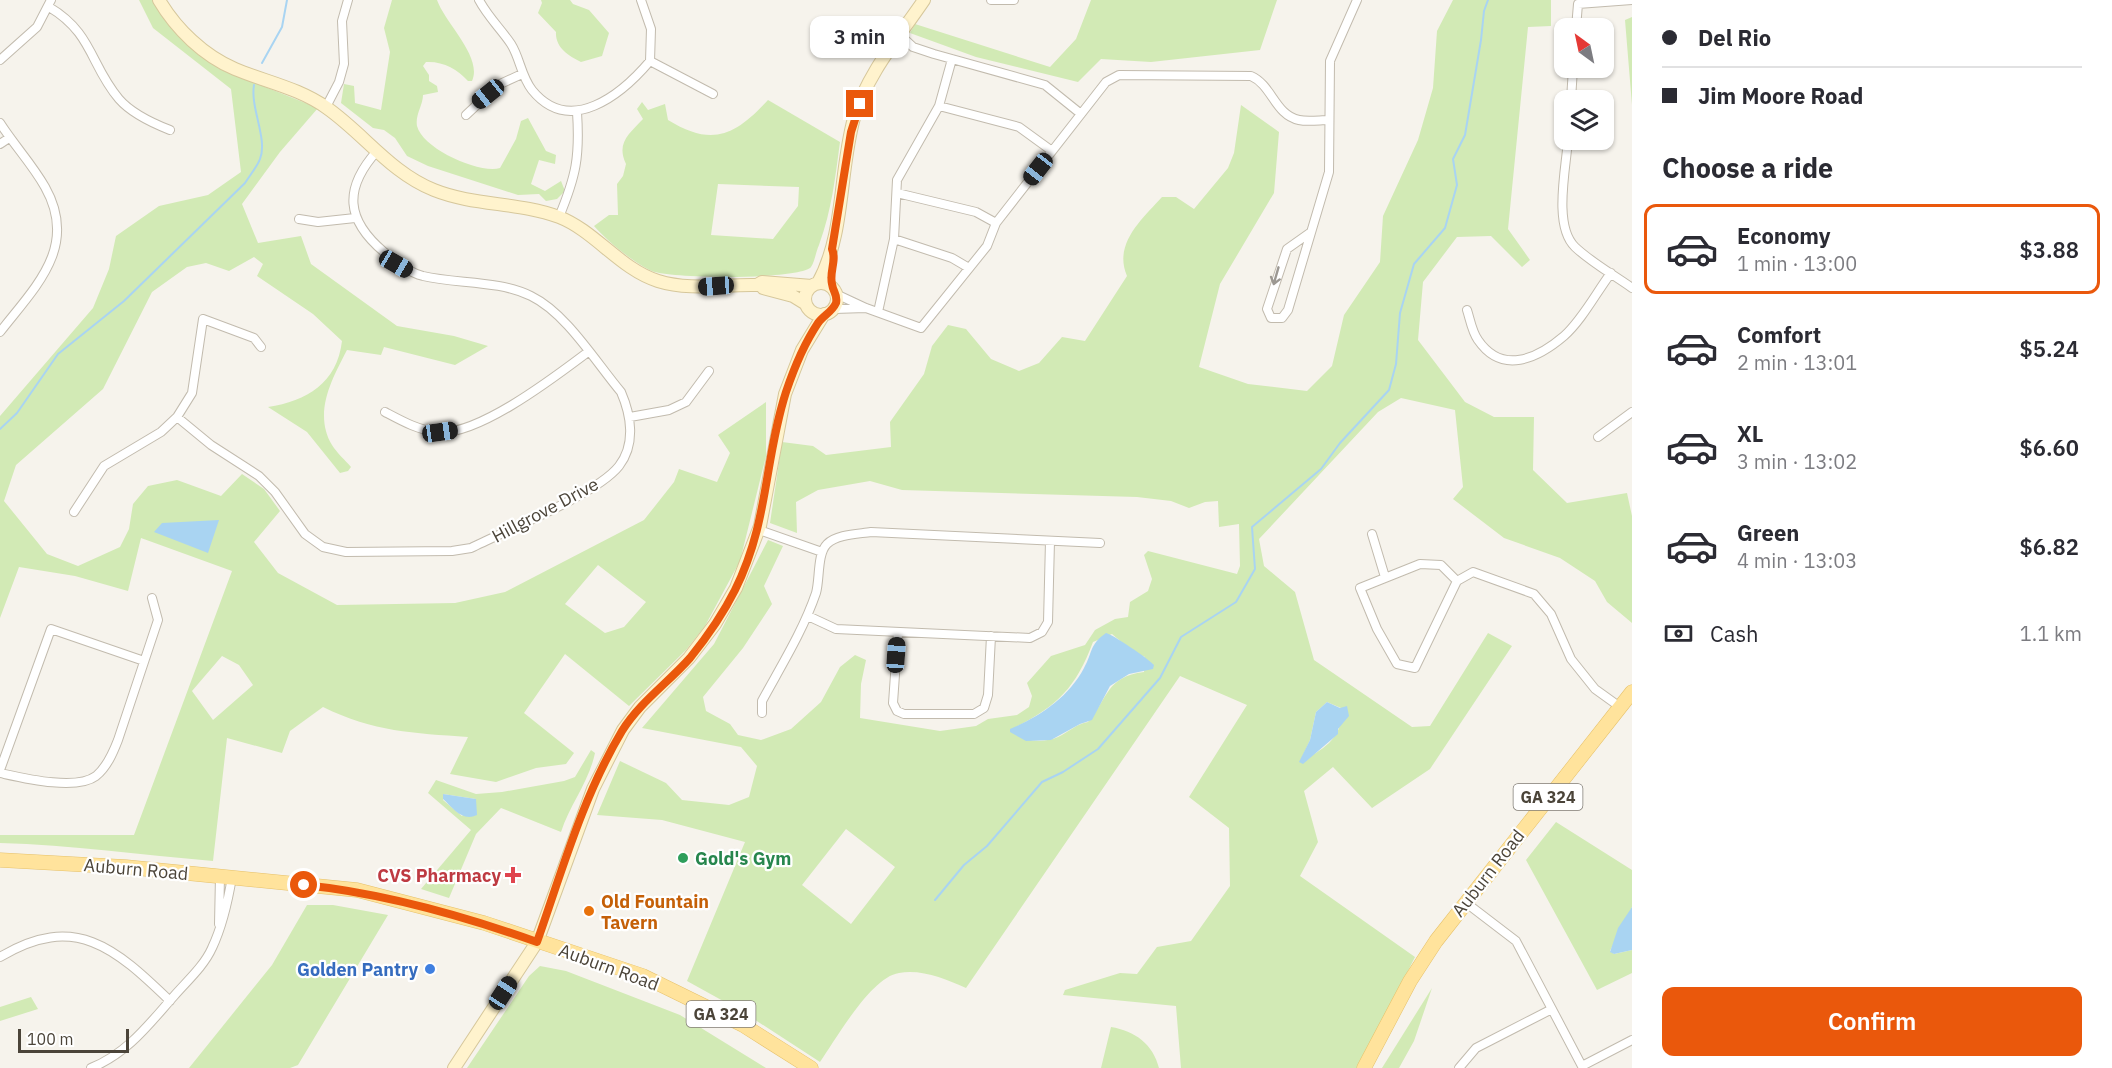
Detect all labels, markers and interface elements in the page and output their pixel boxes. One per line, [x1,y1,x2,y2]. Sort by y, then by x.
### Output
callout: 3 min [810,17,910,59]
north arrow [1554,18,1614,78]
map controls [1554,18,1614,150]
text: 3 min [834,23,885,50]
text: Del Rio [1698,23,1771,52]
car [468,76,508,112]
text: Jim Moore Road [1698,81,1863,110]
route end [846,90,873,117]
button: layers [1554,90,1614,150]
car [1020,149,1056,189]
text: Choose a ride [1662,150,1833,185]
text: Economy [1737,221,1831,250]
icon: car [1665,222,1719,276]
text: $3.88 [2020,235,2079,264]
car [376,247,416,281]
text: 1 min · 13:00 [1737,250,1857,277]
one-way arrow [1270,266,1281,285]
car [697,276,735,296]
text: Comfort [1737,320,1821,349]
icon: car [1665,321,1719,375]
text: $5.24 [2020,334,2079,363]
text: 2 min · 13:01 [1737,349,1857,376]
text: XL [1737,419,1763,448]
icon: car [1665,420,1719,474]
car [421,421,459,443]
text: $6.60 [2020,433,2079,462]
text: 3 min · 13:02 [1737,448,1857,475]
street label: Hillgrove Drive [488,472,602,548]
text: Green [1737,518,1799,547]
icon: car [1665,519,1719,573]
text: $6.82 [2020,532,2079,561]
text: 4 min · 13:03 [1737,547,1857,574]
icon: cash [1662,617,1695,650]
text: Cash [1710,619,1759,648]
text: 1.1 km [2020,620,2082,647]
car [886,636,906,674]
road number: GA 324 [1514,784,1582,810]
street label: Auburn Road [1447,825,1529,921]
place label: Gold's Gym [695,847,791,870]
marker: Gold's Gym [676,851,690,865]
street label: Auburn Road [83,853,189,885]
place label: CVS Pharmacy [377,864,501,887]
marker: CVS Pharmacy [506,868,520,882]
route start [290,871,317,898]
place label: Old Fountain Tavern [601,890,709,934]
marker: Old Fountain Tavern [582,904,596,918]
street label: Auburn Road [556,938,662,996]
place label: Golden Pantry [297,958,418,981]
marker: Golden Pantry [423,962,437,976]
car [486,973,520,1013]
button: Confirm [1662,987,2082,1056]
road number: GA 324 [686,1001,756,1027]
scale bar [18,1026,129,1054]
text: 100 m [27,1029,74,1049]

